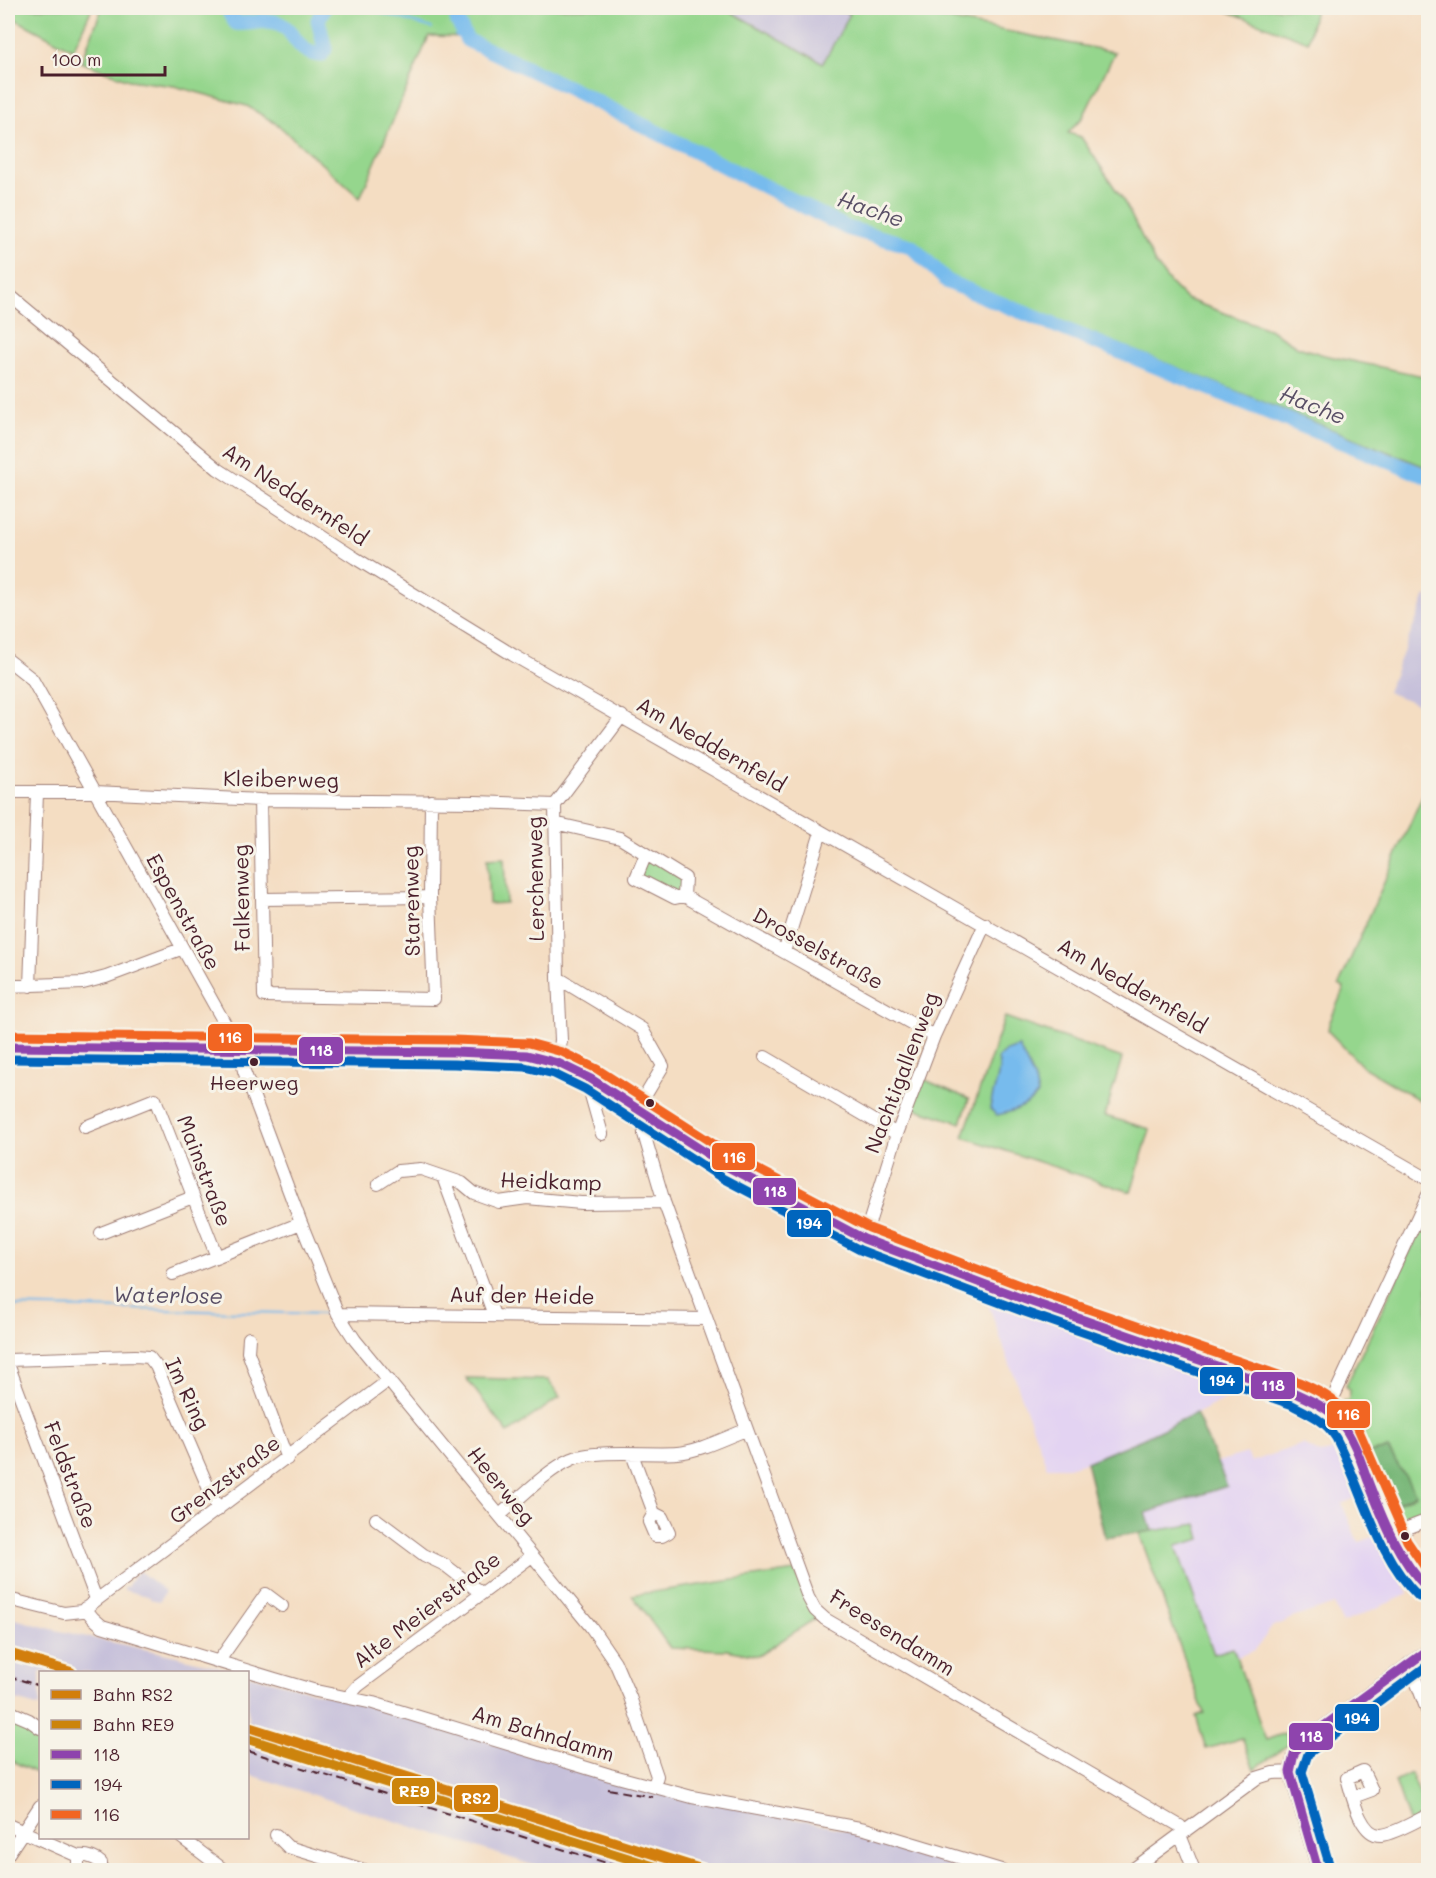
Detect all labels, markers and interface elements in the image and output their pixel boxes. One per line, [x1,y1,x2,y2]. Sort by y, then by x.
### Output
scale bar [42,39,165,77]
text: 100 m [51,47,101,71]
water label: Hache [834,184,908,233]
water label: Hache [1276,378,1350,431]
street label: Am Neddernfeld [218,437,374,551]
street label: Am Neddernfeld [632,690,791,797]
street label: Kleiberweg [223,764,339,793]
street label: Lerchenweg [520,816,549,942]
street label: Falkenweg [226,844,255,952]
street label: Starenweg [396,845,425,957]
street label: Espenstraße [141,848,227,974]
street label: Drosselstraße [749,901,889,995]
street label: Am Neddernfeld [1053,931,1212,1038]
street label: Nachtigallenweg [857,988,944,1157]
line badge: 116 [207,1023,253,1052]
text: 116 [218,1026,242,1047]
line badge: 118 [298,1036,344,1065]
text: 118 [309,1039,333,1060]
marker: Heerweg [248,1056,260,1068]
place label: Heerweg [210,1069,298,1095]
unlabelled marker [644,1097,656,1109]
street label: Mainstraße [172,1111,239,1230]
line badge: 116 [711,1142,756,1171]
text: 116 [722,1146,746,1167]
street label: Heidkamp [500,1165,602,1196]
line badge: 118 [752,1177,797,1206]
text: 118 [763,1180,787,1201]
line badge: 194 [786,1209,832,1238]
text: 194 [796,1212,822,1233]
water label: Waterlose [113,1279,223,1310]
street label: Auf der Heide [449,1280,595,1309]
street label: Im Ring [160,1353,217,1434]
line badge: 194 [1199,1366,1244,1395]
text: 194 [1209,1369,1235,1390]
line badge: 118 [1250,1371,1296,1400]
text: 118 [1261,1374,1285,1395]
line badge: 116 [1326,1400,1371,1429]
text: 116 [1336,1403,1360,1424]
street label: Feldstraße [39,1417,104,1532]
street label: Grenzstraße [163,1428,285,1529]
street label: Heerweg [462,1440,542,1530]
unlabelled marker [1399,1530,1411,1542]
street label: Alte Meierstraße [347,1545,505,1673]
street label: Freesendamm [825,1582,961,1681]
legend [39,1671,249,1839]
text: Bahn RS2 [93,1682,173,1706]
street label: Am Bahndamm [469,1698,618,1767]
line badge: 194 [1334,1703,1380,1732]
text: 194 [1344,1707,1370,1728]
text: Bahn RE9 [93,1712,174,1736]
line badge: 118 [1288,1722,1334,1751]
text: 118 [1299,1725,1323,1746]
text: 118 [93,1742,120,1766]
text: 194 [93,1772,123,1796]
line badge: RE9 [391,1777,436,1805]
text: RE9 [399,1780,430,1801]
line badge: RS2 [453,1784,499,1813]
text: RS2 [461,1787,491,1808]
text: 116 [93,1802,120,1826]

